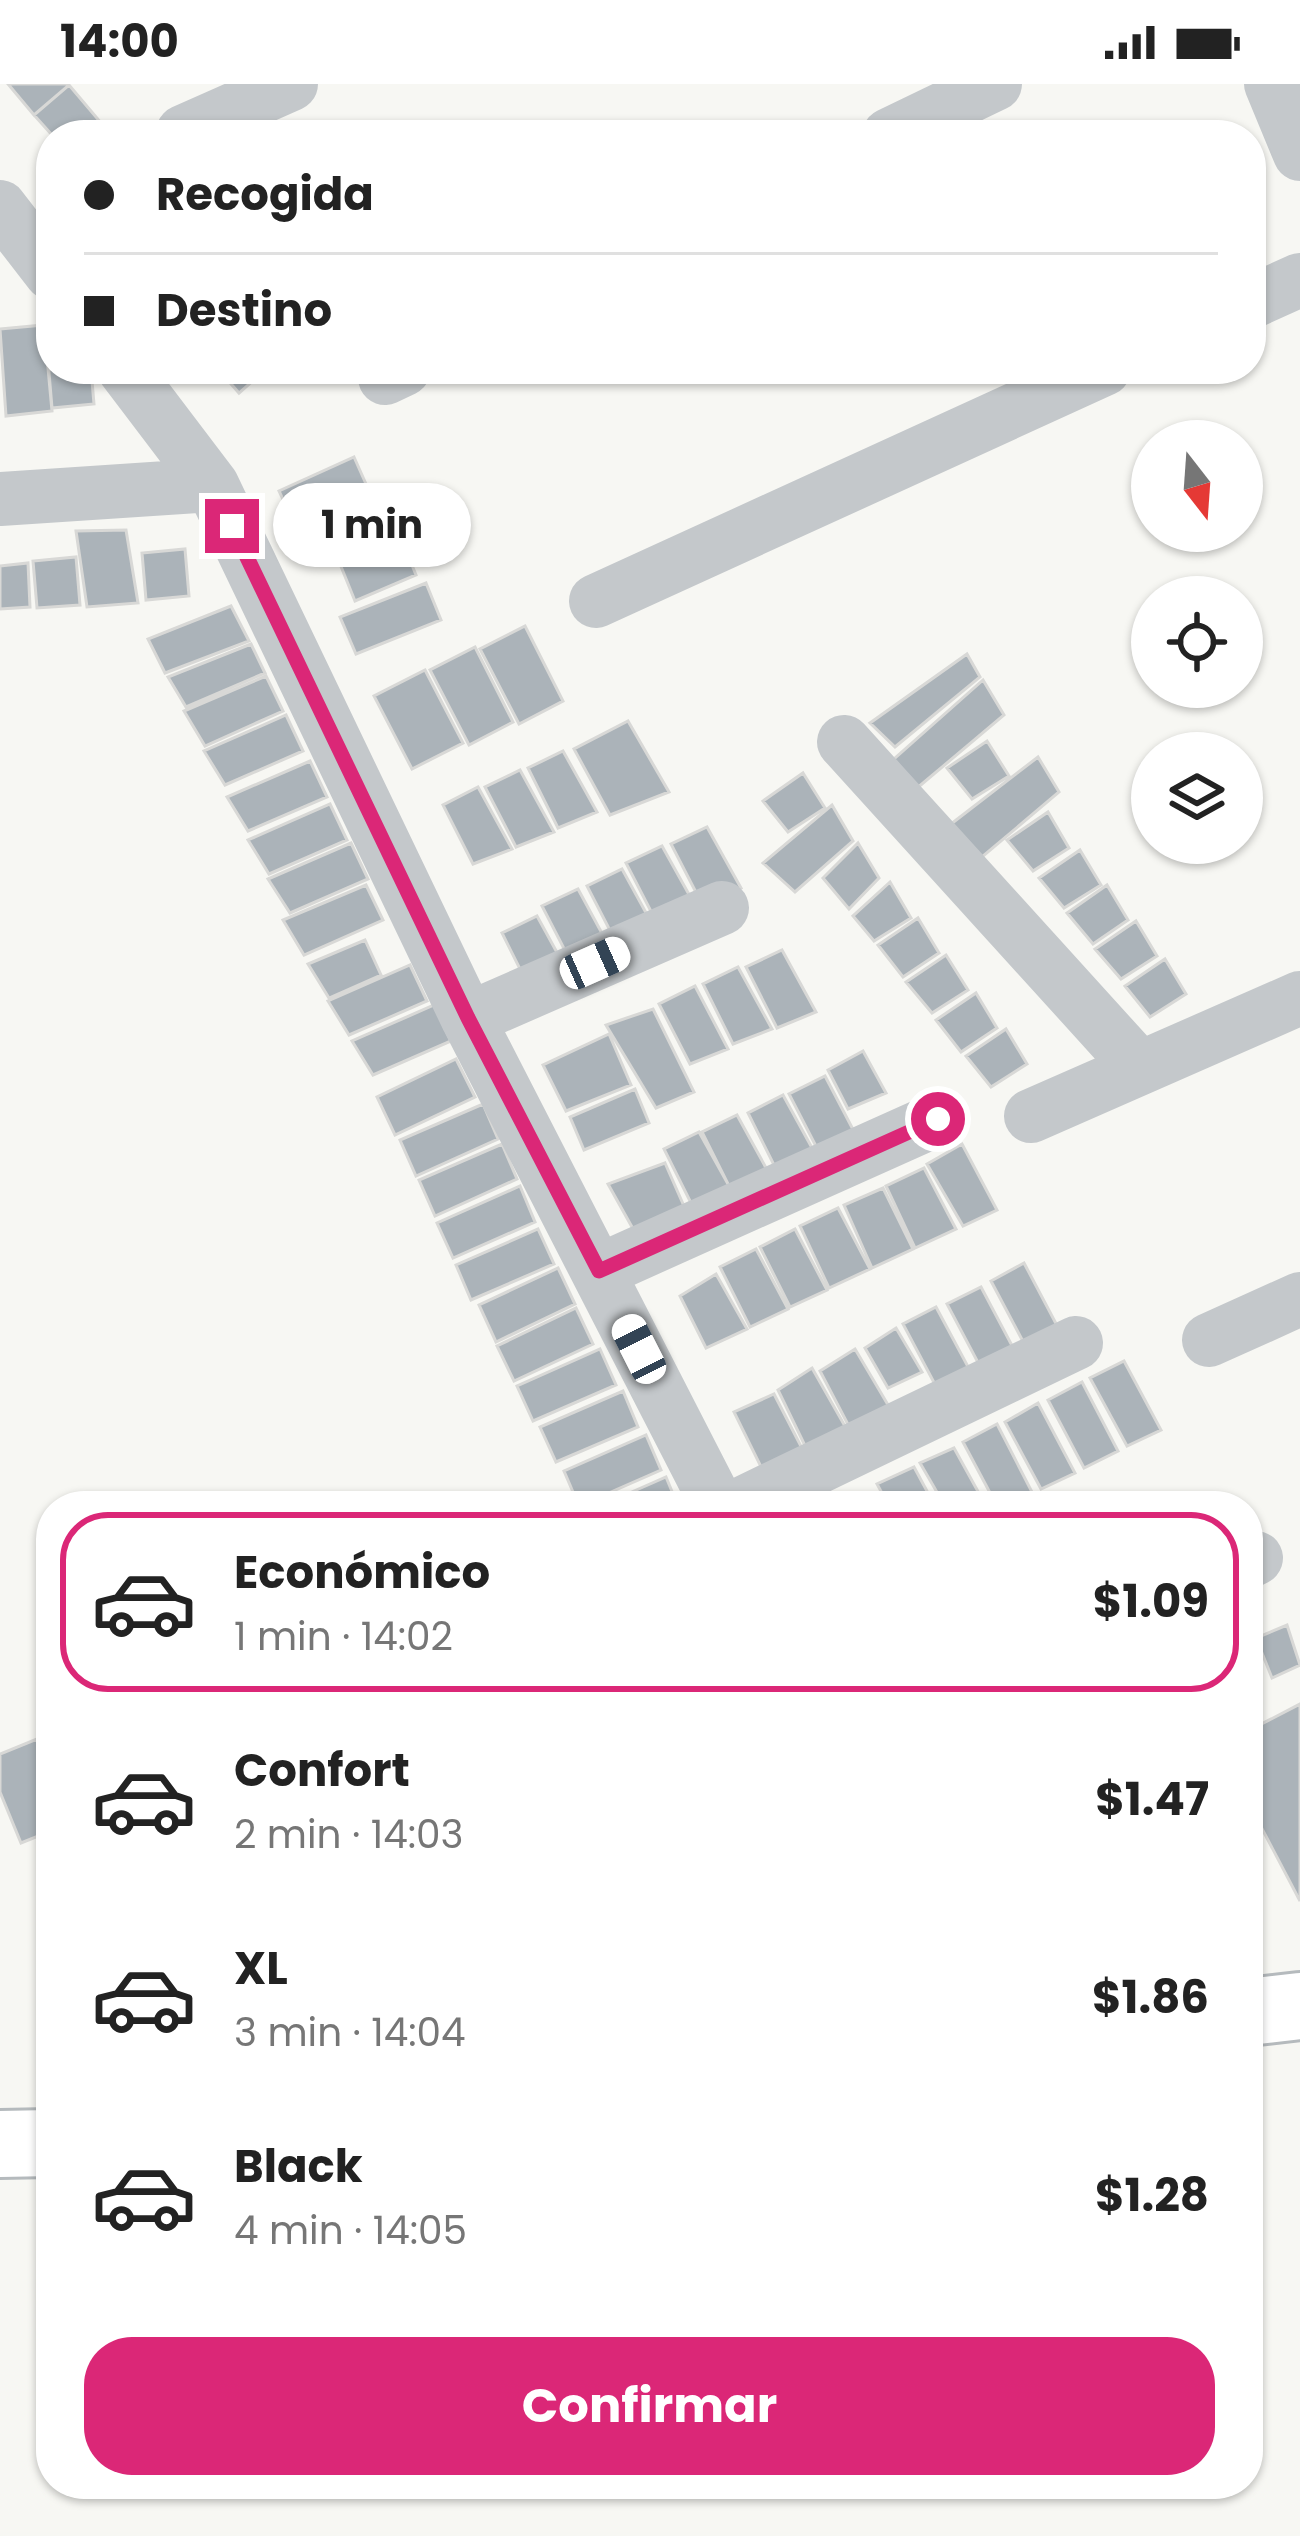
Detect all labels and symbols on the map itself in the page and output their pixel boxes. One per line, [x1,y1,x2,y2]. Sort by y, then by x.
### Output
north arrow [1131,420,1263,552]
callout: 1 min [274,484,472,568]
route end [205,499,259,553]
car [555,932,635,994]
route start [911,1092,965,1146]
car [607,1309,671,1389]

